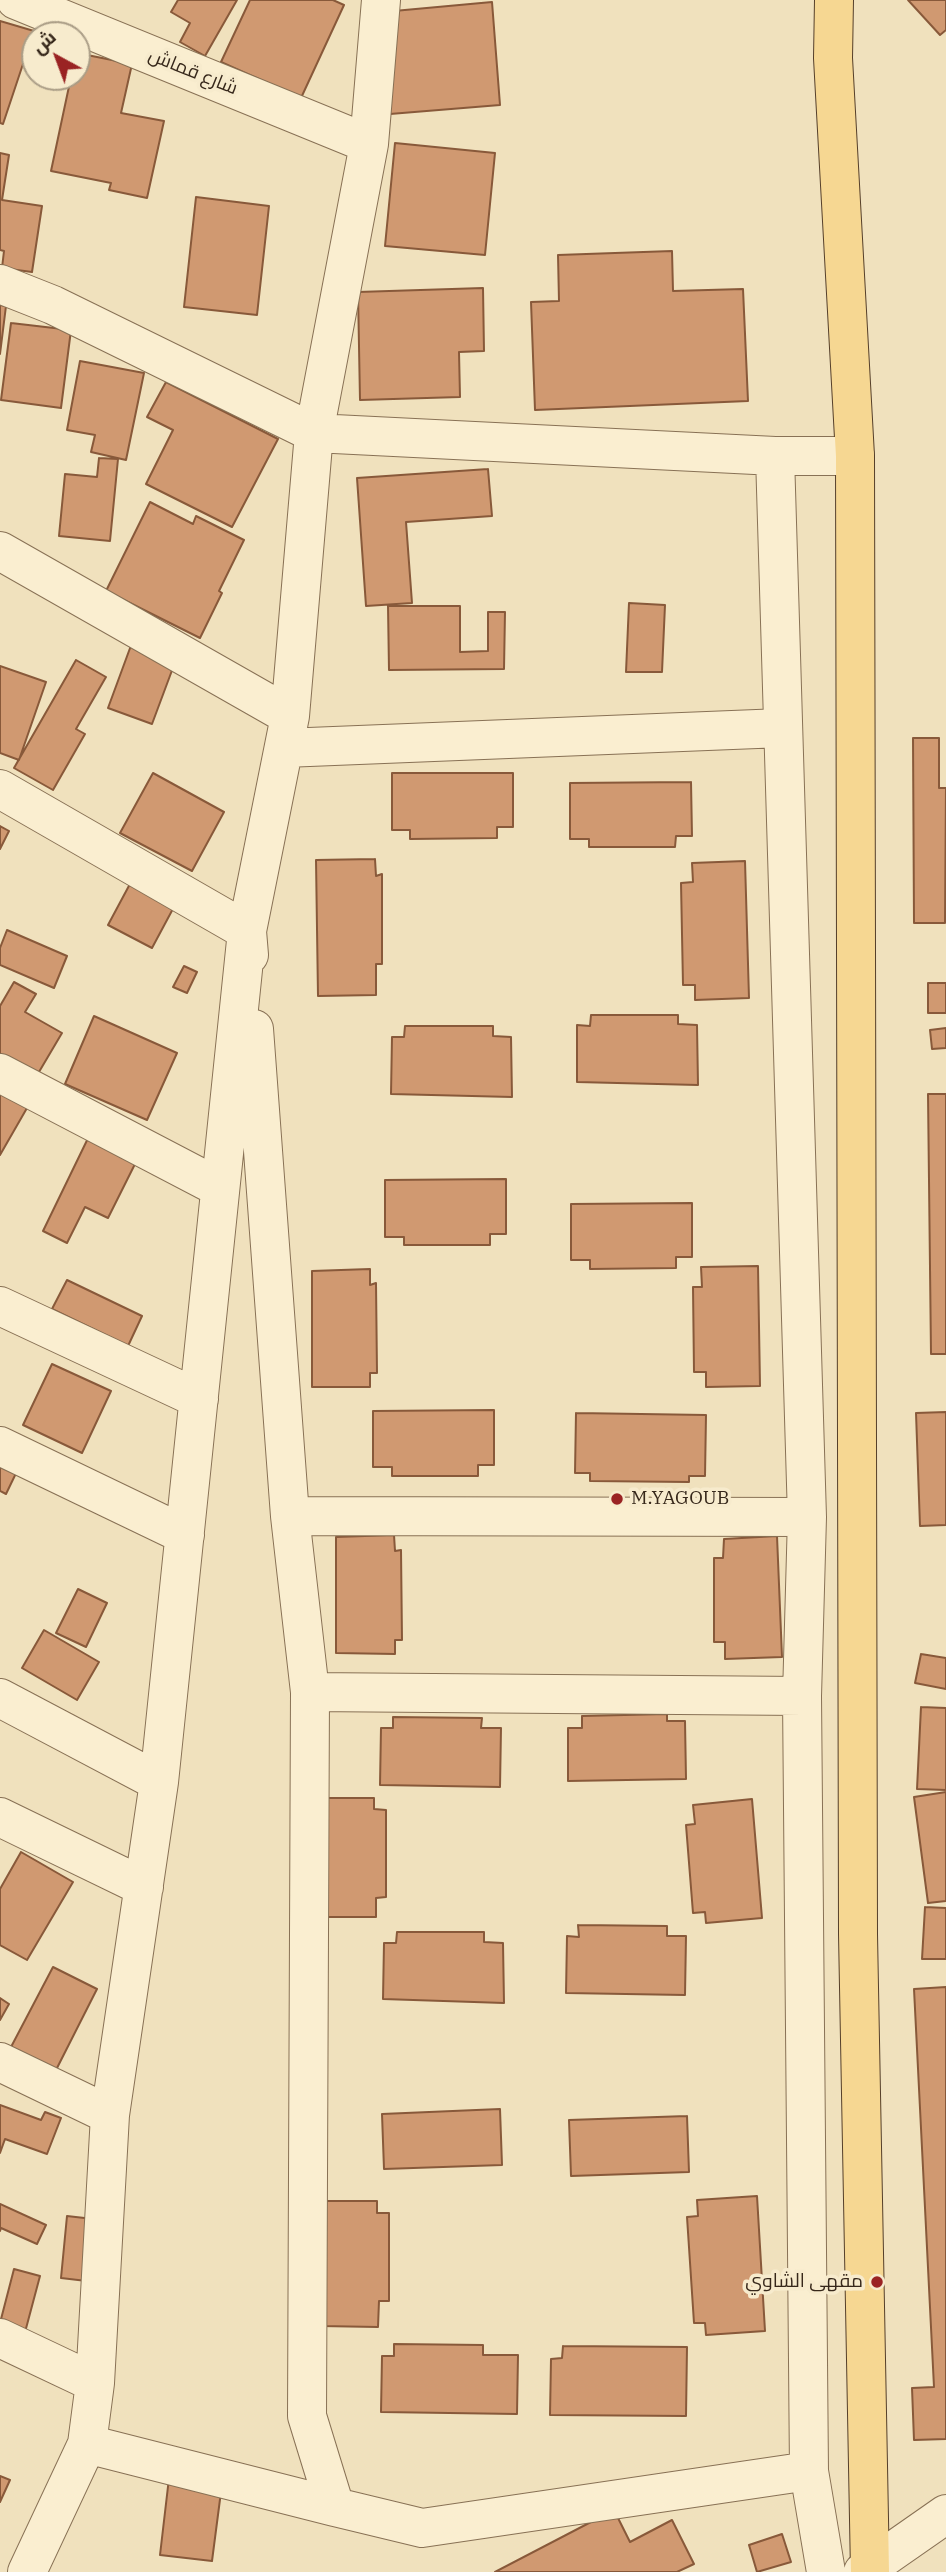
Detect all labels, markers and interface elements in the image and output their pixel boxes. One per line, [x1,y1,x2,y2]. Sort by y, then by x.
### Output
north arrow [21,21,91,91]
text: ش [26,25,61,59]
street label: شارع قماش [145,44,241,100]
place label: M.YAGOUB [631,1488,729,1510]
marker: M.YAGOUB [609,1491,625,1507]
place label: مقهى الشاوي [745,2271,863,2293]
marker: مقهى الشاوي [869,2274,885,2290]

